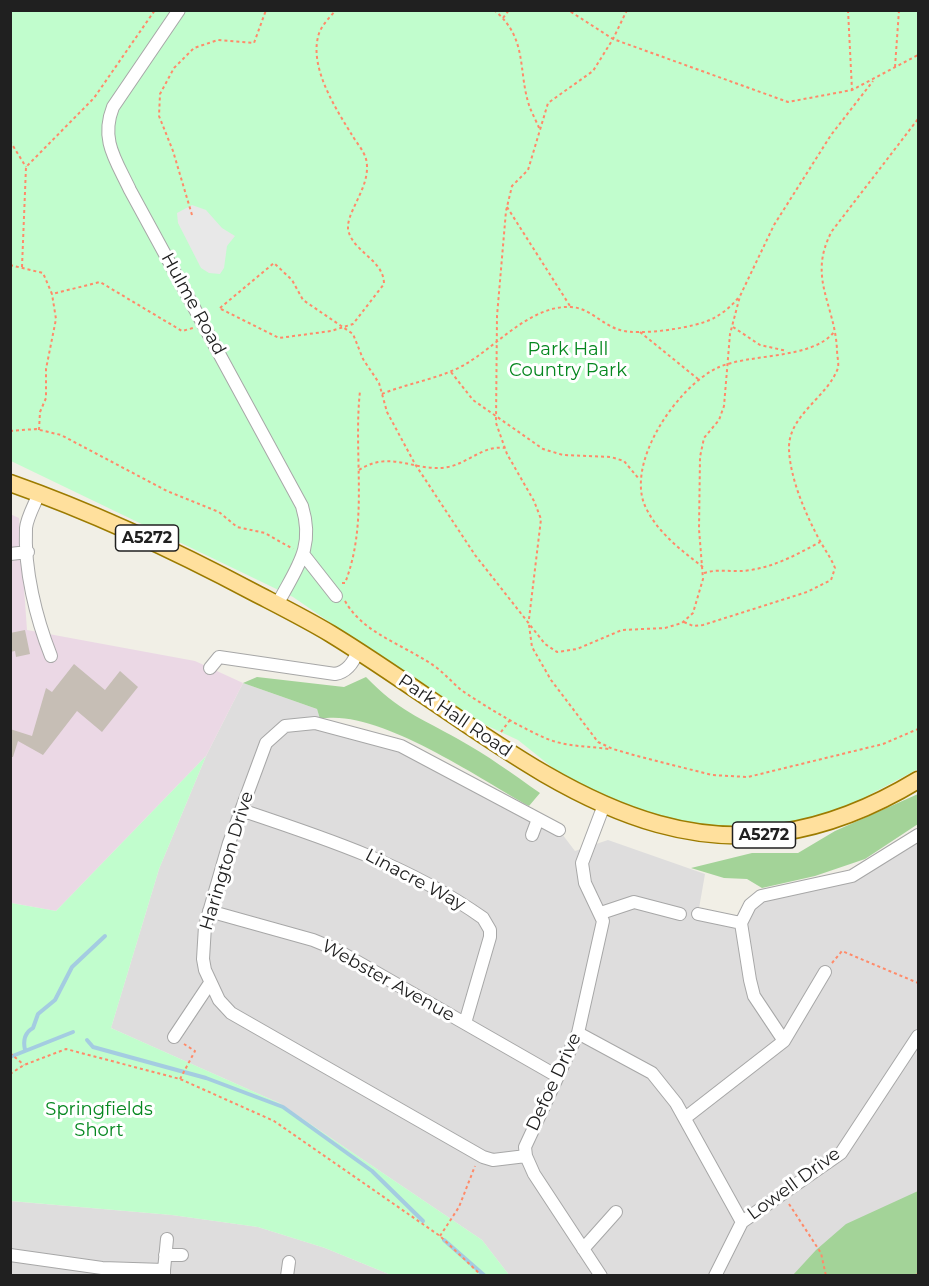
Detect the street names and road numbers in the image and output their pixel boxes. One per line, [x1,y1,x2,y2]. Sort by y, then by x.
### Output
street label: Hulme Road [156,249,230,359]
road number: A5272 [116,525,178,551]
street label: Park Hall Road [394,670,516,762]
street label: Harington Drive [196,789,258,933]
road number: A5272 [732,822,795,848]
street label: Linacre Way [361,845,469,915]
street label: Webster Avenue [318,936,458,1026]
street label: Defoe Drive [522,1030,586,1134]
street label: Lowell Drive [743,1143,845,1225]

